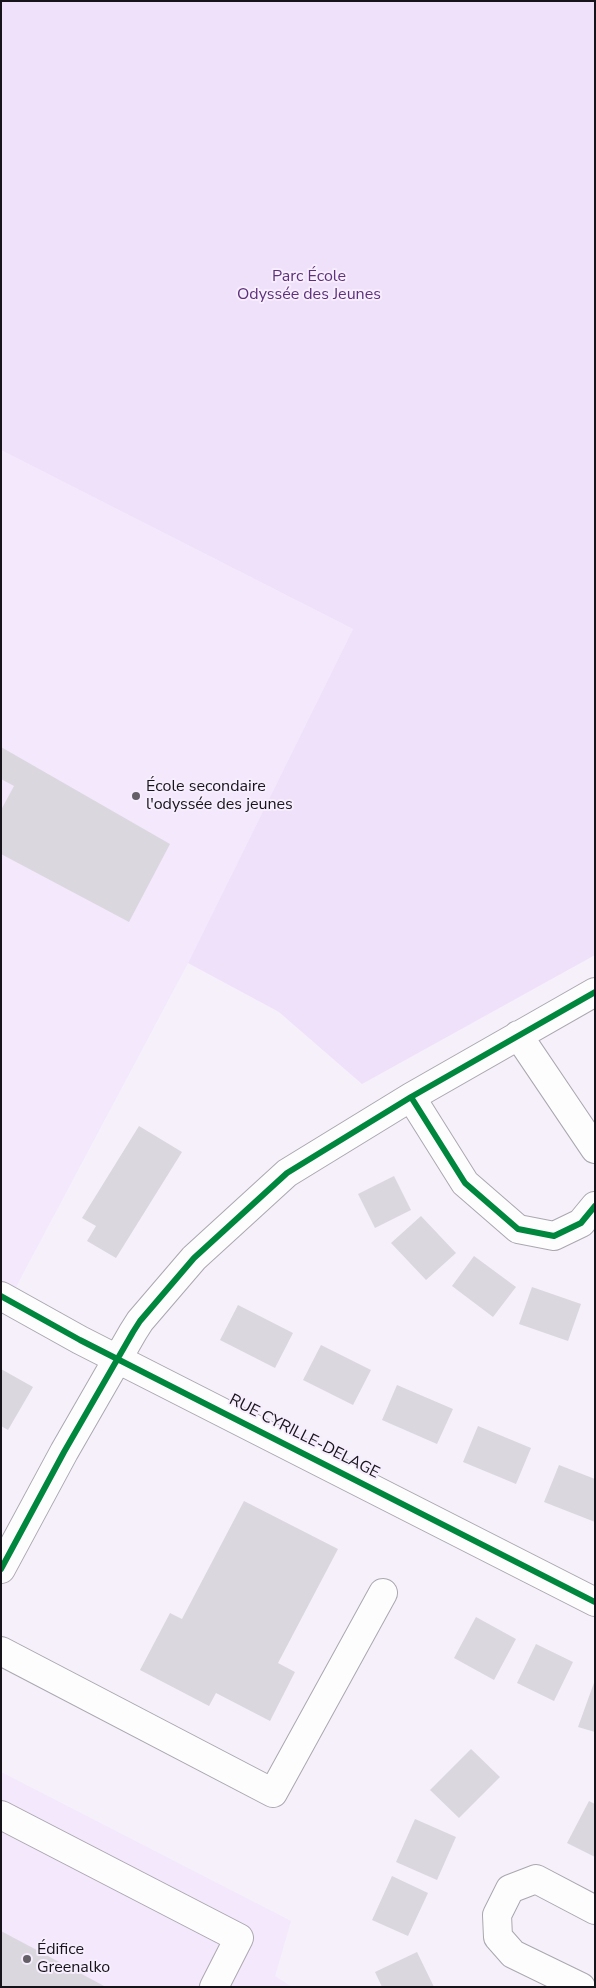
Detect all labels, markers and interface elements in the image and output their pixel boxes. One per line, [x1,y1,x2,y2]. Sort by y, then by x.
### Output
park label: Parc École Odyssée des Jeunes [237,267,381,305]
place label: École secondaire l'odyssée des jeunes [146,777,293,815]
marker: École secondaire l'odyssée des jeunes [130,790,142,802]
street label: RUE CYRILLE-DELAGE [226,1391,382,1483]
place label: Édifice Greenalko [37,1940,110,1978]
marker: Édifice Greenalko [21,1953,33,1965]

